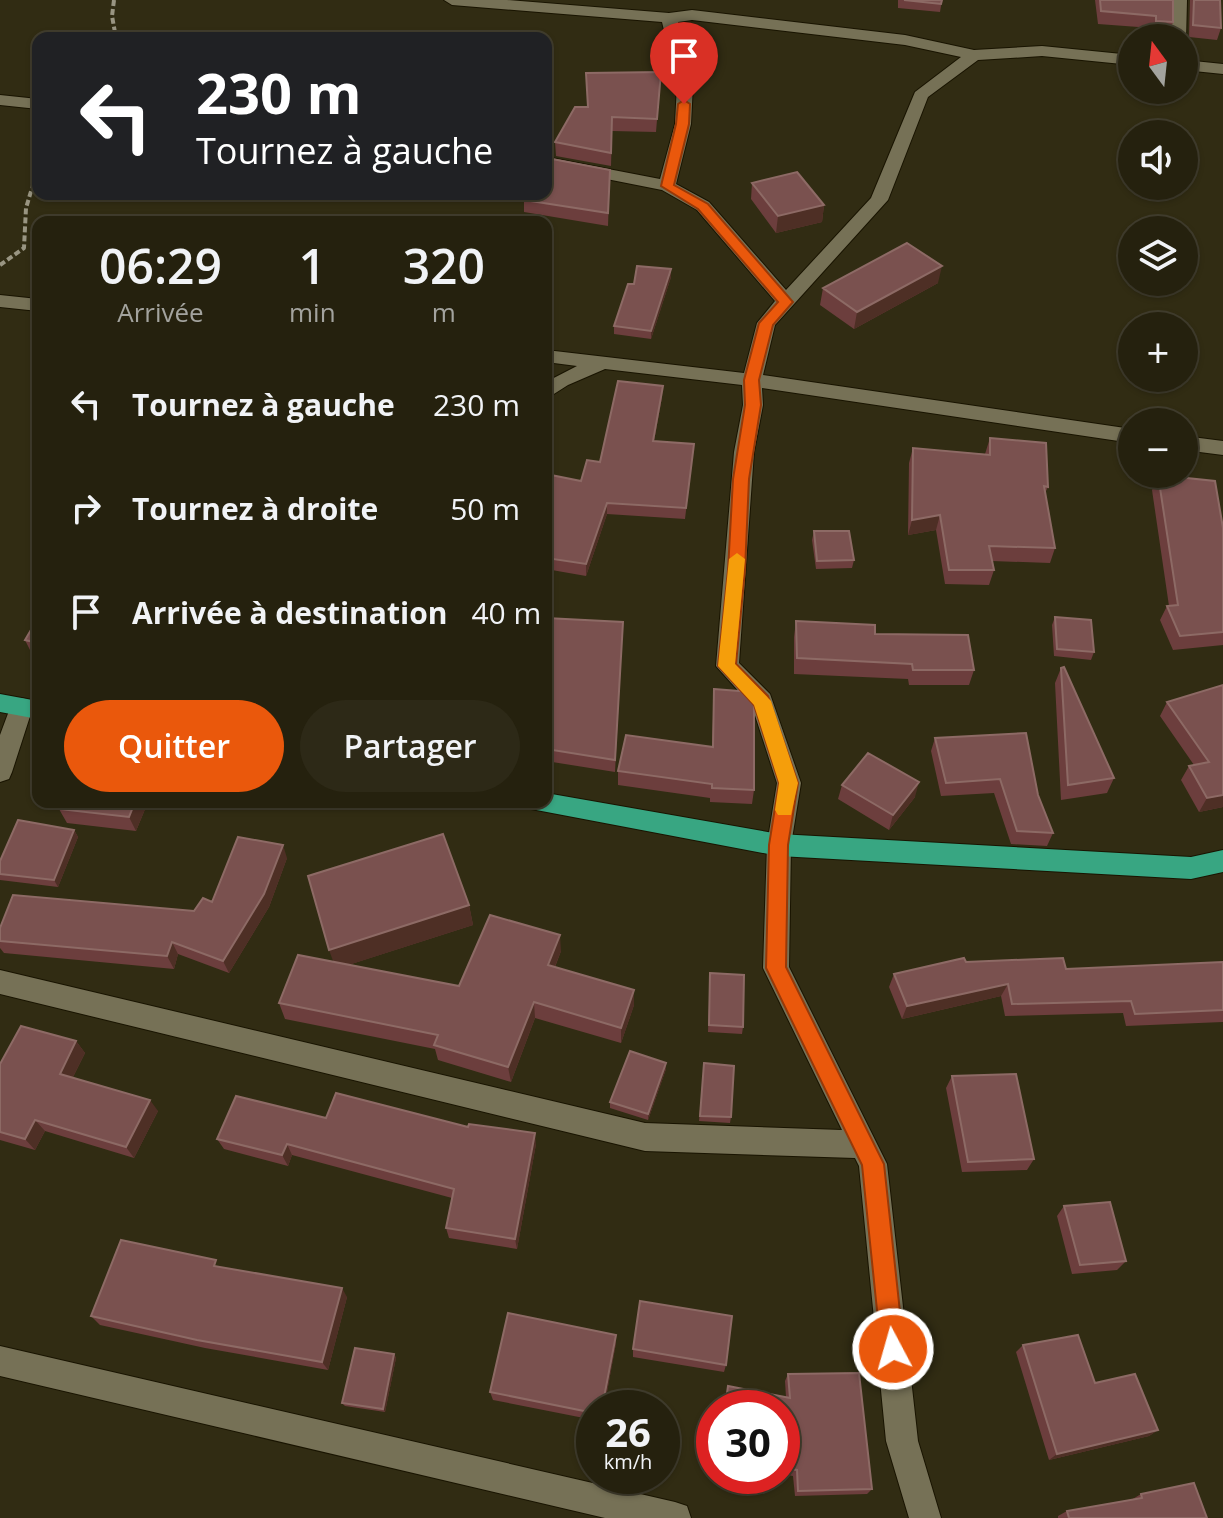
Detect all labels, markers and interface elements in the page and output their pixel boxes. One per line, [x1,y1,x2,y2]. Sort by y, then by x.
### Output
pin [650,22,718,104]
north arrow [1118,24,1198,104]
map controls [1118,24,1198,488]
icon: arrive [662,34,706,78]
text: 230 m [196,54,362,130]
icon: left [64,64,168,168]
button: sound [1118,120,1198,200]
text: Tournez à gauche [196,126,493,175]
button: layers [1118,216,1198,296]
text: 06:29 [99,233,222,298]
text: 1 [299,233,326,298]
text: 320 [403,233,485,298]
text: Arrivée [117,294,204,330]
text: min [289,294,336,330]
text: m [432,294,456,330]
button: + [1118,312,1198,392]
icon: left [64,382,108,426]
text: Tournez à gauche [132,384,395,425]
text: 230 m [433,384,520,425]
button: − [1118,408,1198,488]
icon: right [64,486,108,530]
text: Tournez à droite [132,488,378,529]
text: 50 m [450,488,520,529]
icon: arrive [64,590,108,634]
text: Arrivée à destination [132,592,447,633]
text: 40 m [471,592,541,633]
button: Quitter [64,700,284,792]
button: Partager [300,700,520,792]
position arrow [851,1307,935,1391]
speed limit sign: 30 [696,1390,800,1494]
text: 26 [605,1404,651,1459]
text: km/h [604,1448,652,1475]

